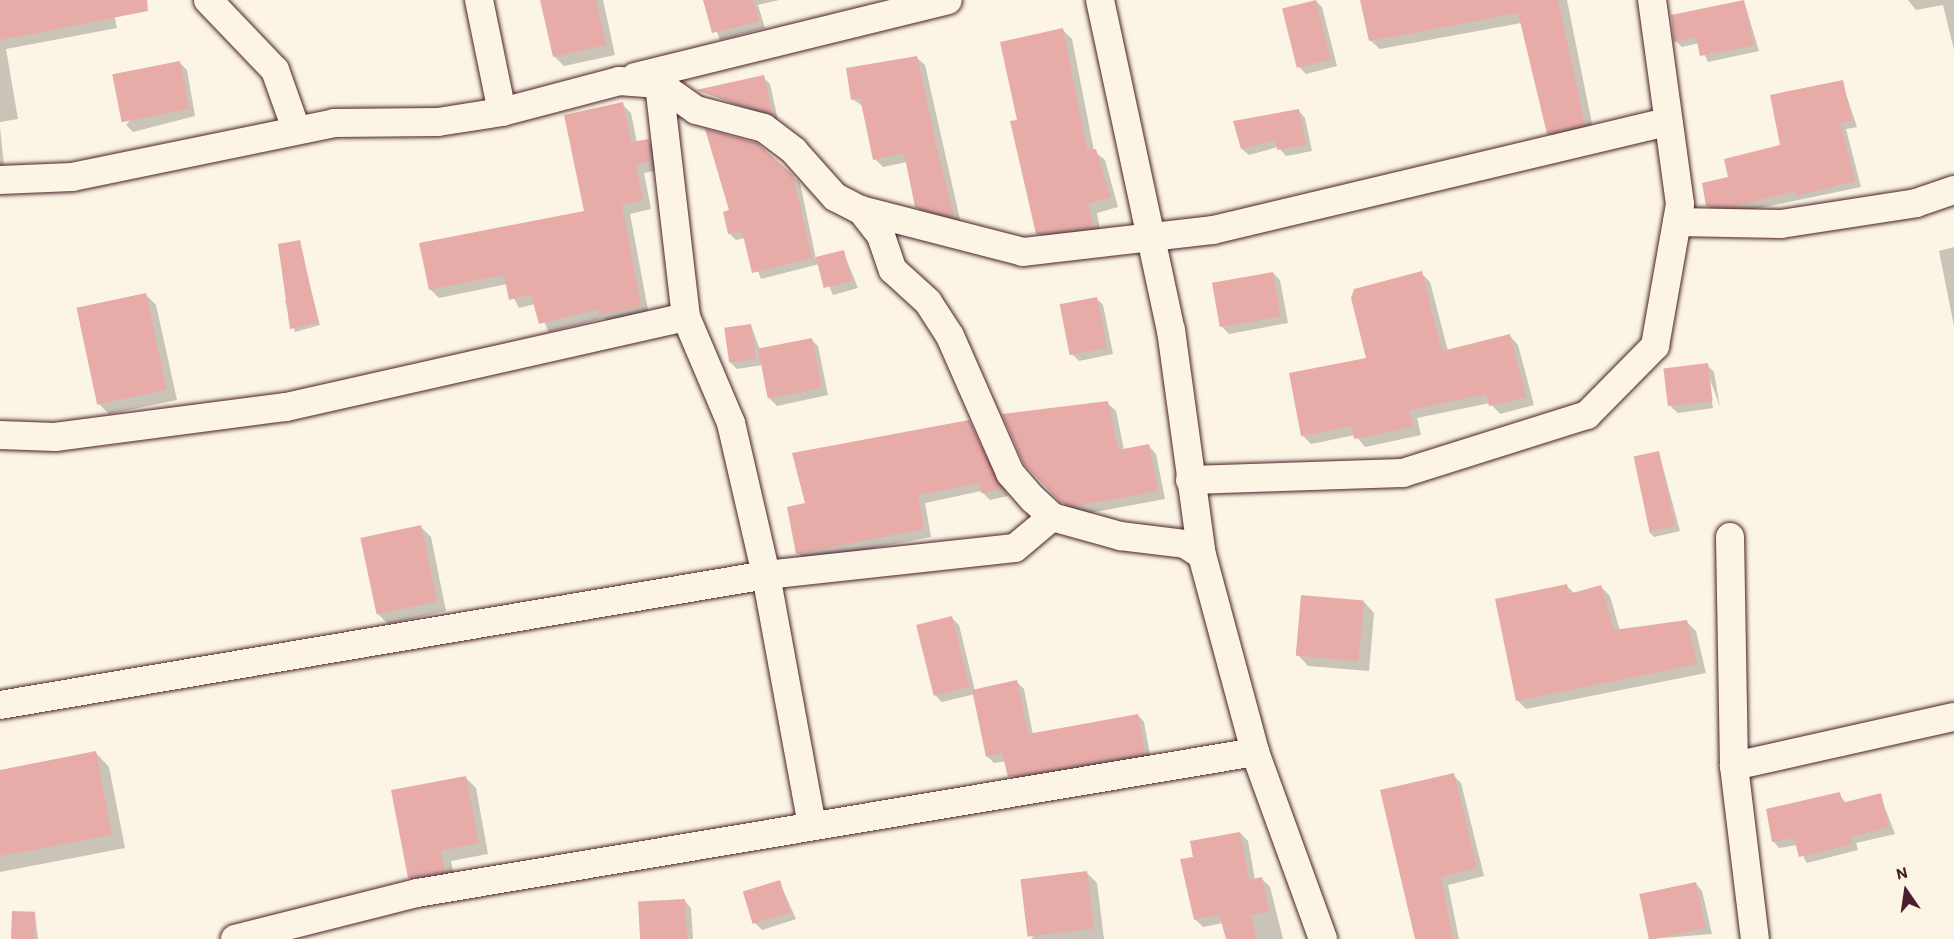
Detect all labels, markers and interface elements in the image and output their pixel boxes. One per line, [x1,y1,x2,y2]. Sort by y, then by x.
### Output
north arrow [1876,861,1936,921]
text: N [1894,863,1909,883]

